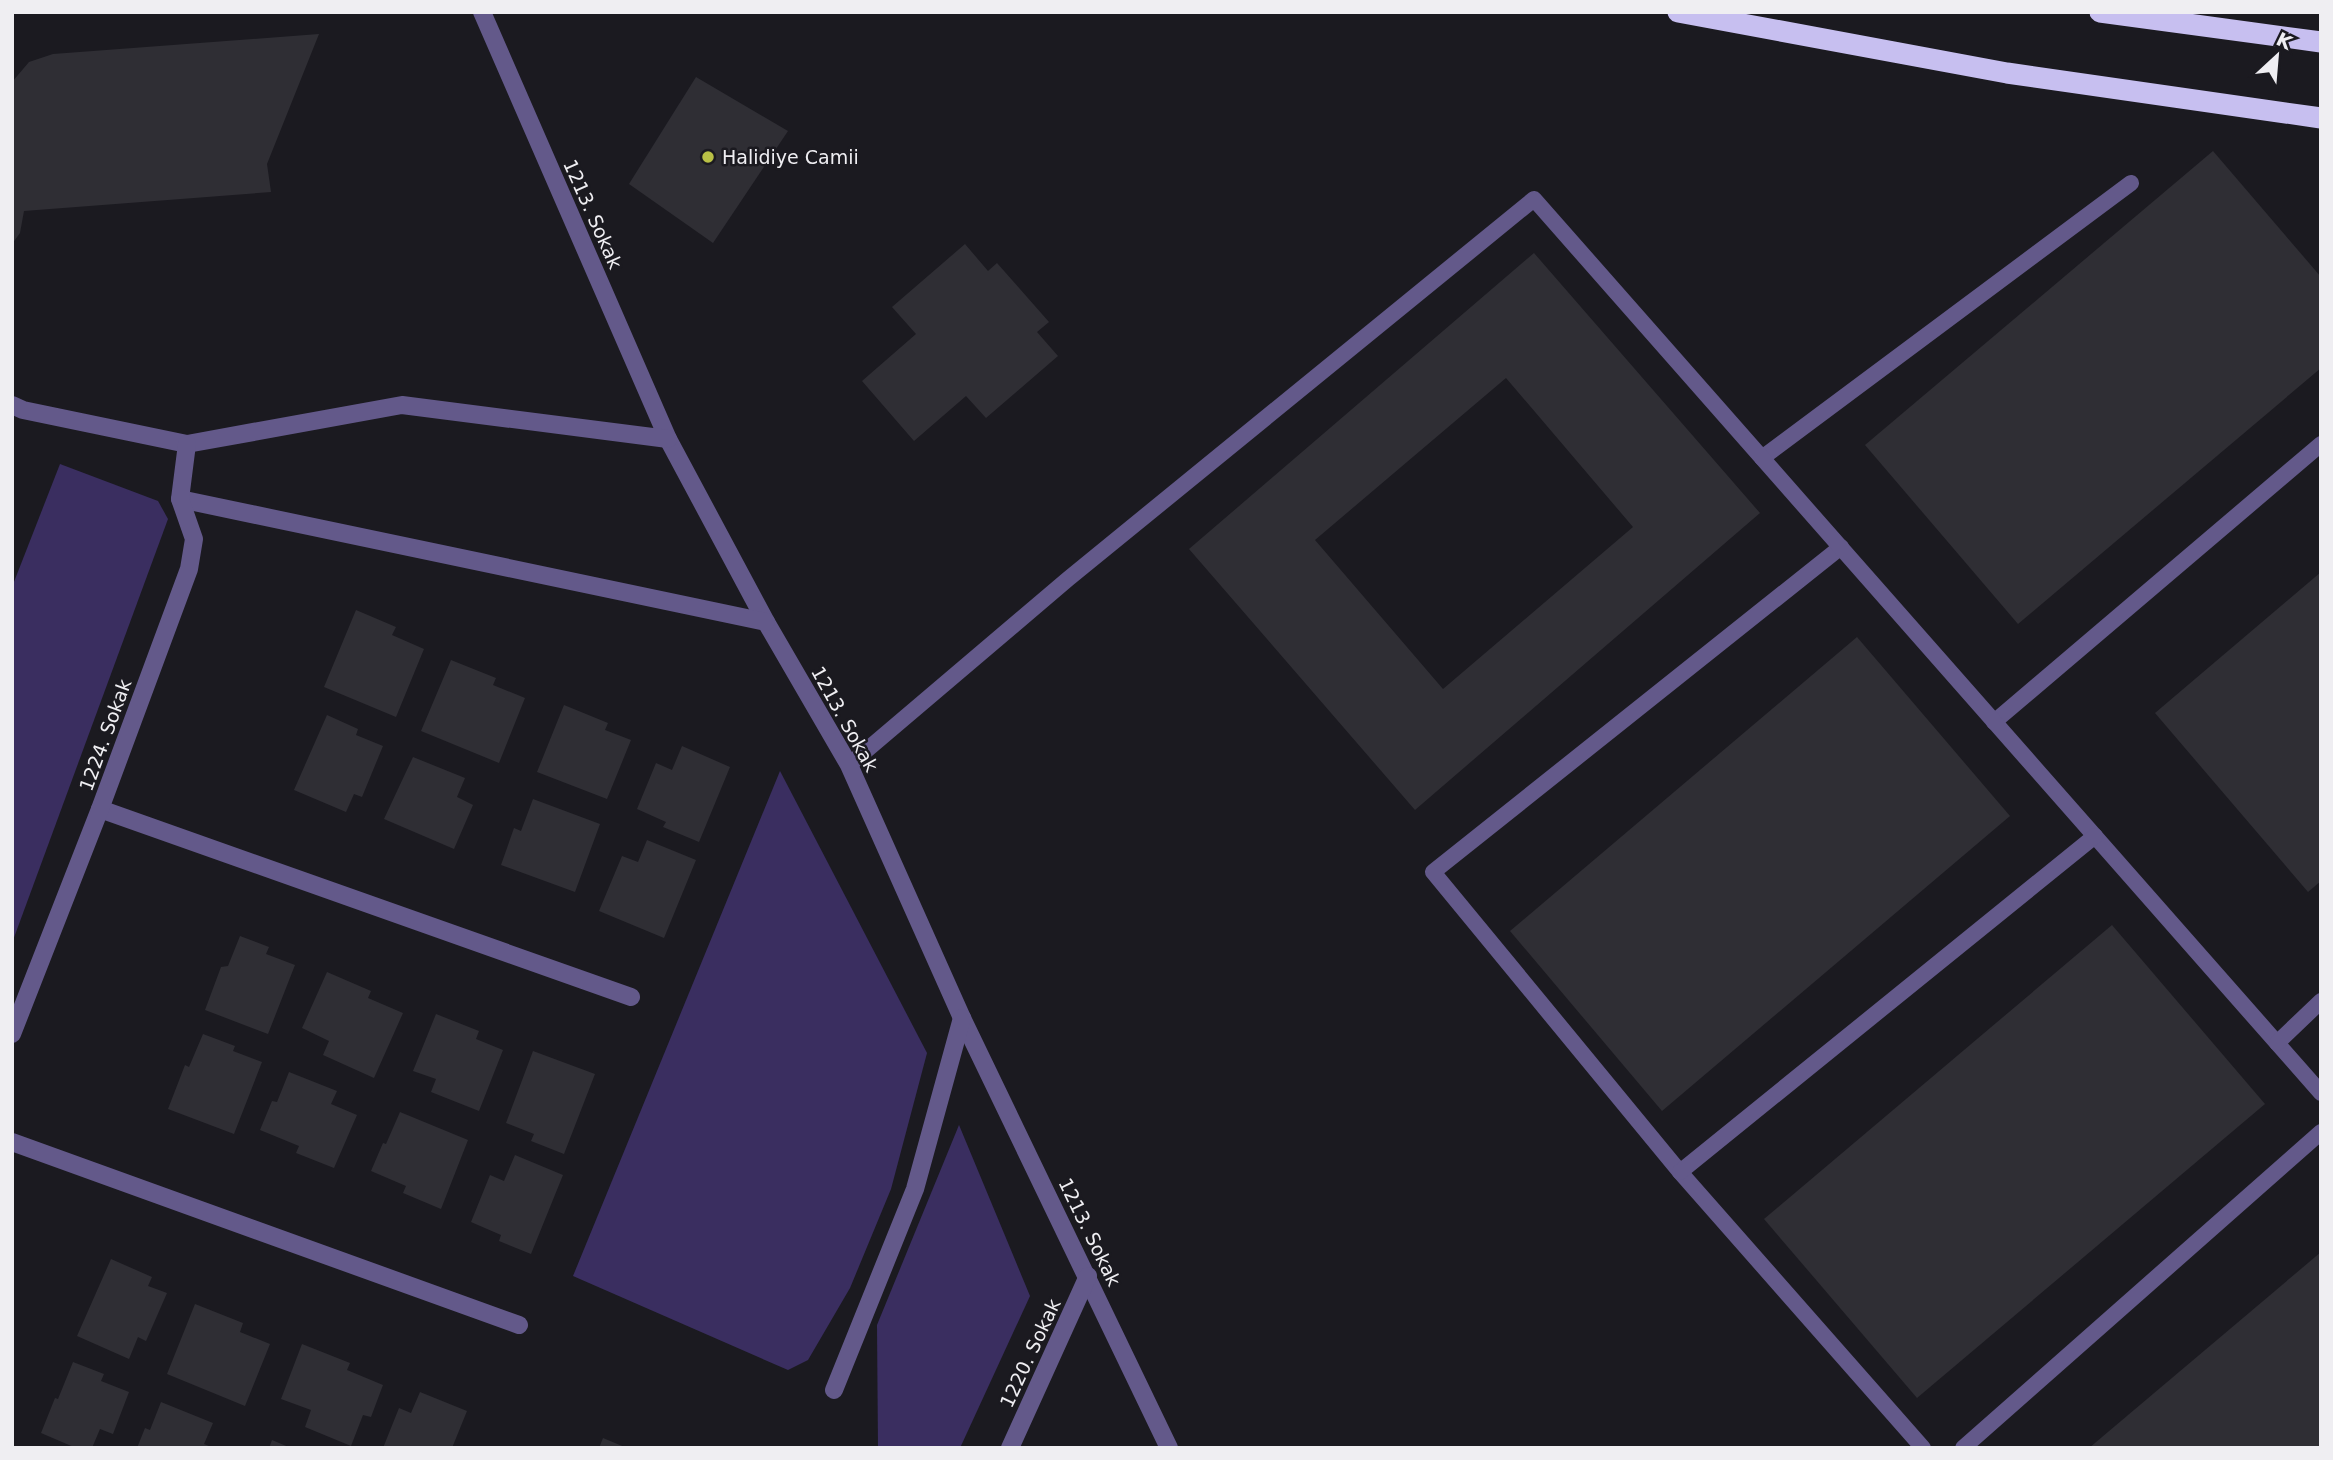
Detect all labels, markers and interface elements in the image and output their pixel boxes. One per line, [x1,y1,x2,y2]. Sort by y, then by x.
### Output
north arrow [2242,21,2312,91]
text: K [2273,28,2297,54]
place label: Halidiye Camii [722,146,859,168]
marker: Halidiye Camii [700,149,716,165]
street label: 1213. Sokak [559,156,627,272]
street label: 1213. Sokak [807,662,883,776]
street label: 1224. Sokak [75,676,135,794]
street label: 1213. Sokak [1054,1174,1126,1290]
street label: 1220. Sokak [995,1295,1065,1411]

